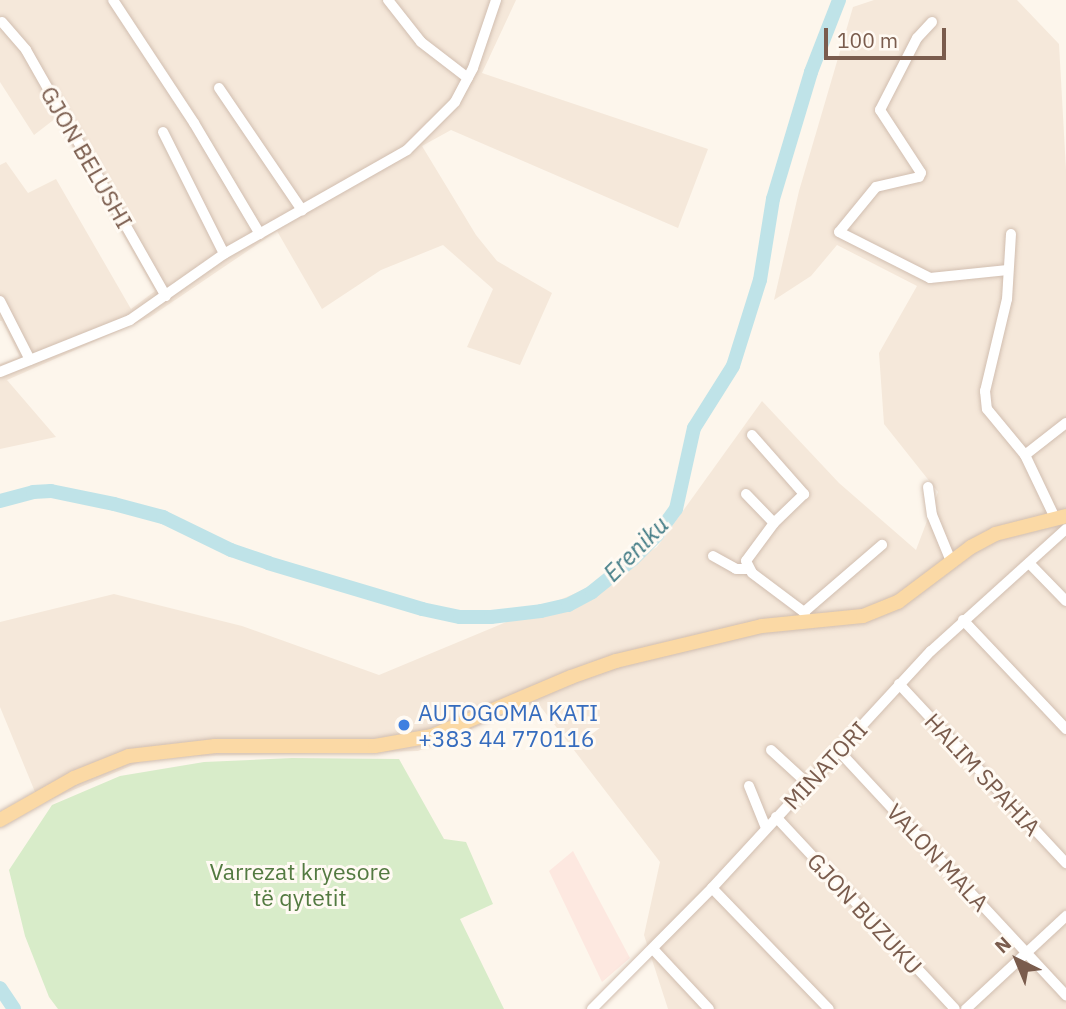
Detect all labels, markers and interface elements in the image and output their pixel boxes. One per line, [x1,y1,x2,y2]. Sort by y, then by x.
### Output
scale bar [828,14,950,58]
text: 100 m [837,26,898,54]
street label: GJON BELUSHI [35,81,139,233]
water label: Ereniku [597,510,675,588]
place label: AUTOGOMA KATI +383 44 770116 [418,698,598,752]
street label: HALIM SPAHIA [919,707,1047,841]
street label: MINATORI [777,715,873,815]
marker: AUTOGOMA KATI +383 44 770116 [396,717,412,733]
street label: VALON MALA [881,798,995,916]
street label: GJON BUZUKU [802,847,928,979]
park label: Varrezat kryesore të qytetit [209,857,391,911]
north arrow [982,925,1052,995]
text: N [989,931,1016,958]

